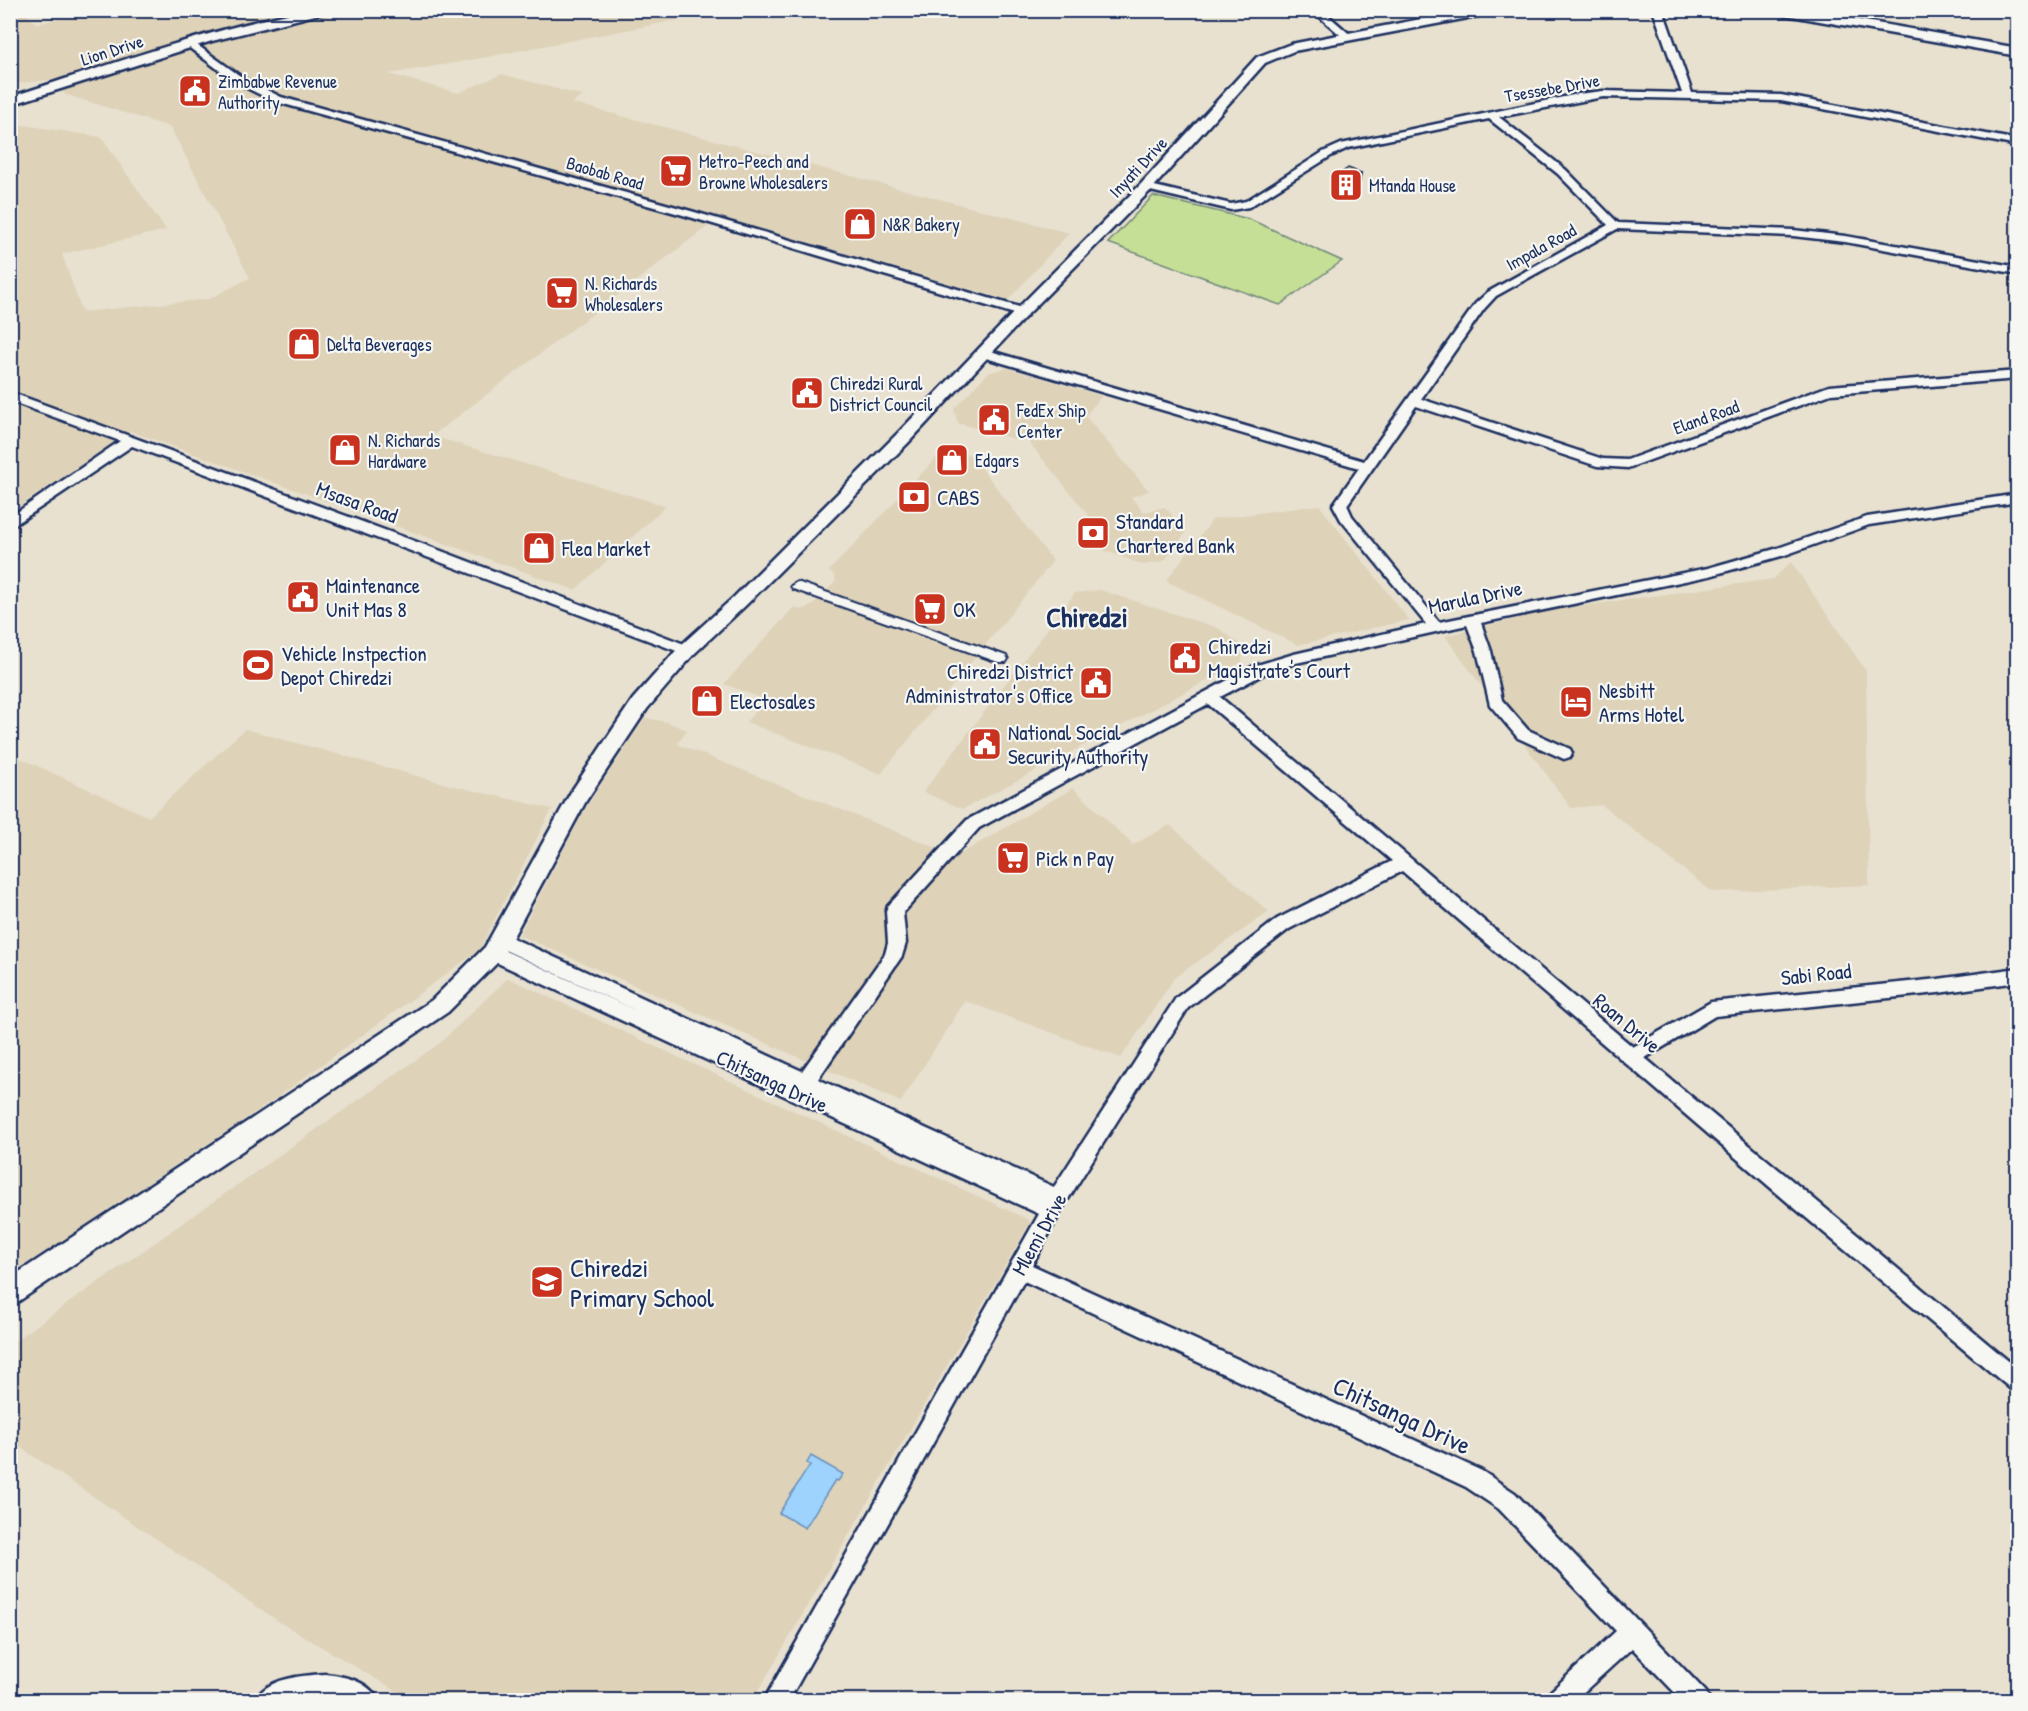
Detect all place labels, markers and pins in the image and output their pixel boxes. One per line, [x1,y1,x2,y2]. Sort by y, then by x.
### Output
place label: Zimbabwe Revenue Authority [218,69,337,115]
public building icon: Zimbabwe Revenue Authority [177,73,213,109]
place label: Metro-Peech and Browne Wholesalers [699,149,828,195]
supermarket icon: Metro-Peech and Browne Wholesalers [658,153,694,189]
building icon: Mtanda House [1328,167,1364,203]
place label: Mtanda House [1369,173,1456,198]
shop icon: N&R Bakery [842,206,878,242]
place label: N&R Bakery [883,212,960,237]
place label: N. Richards Wholesalers [585,271,663,317]
supermarket icon: N. Richards Wholesalers [544,275,580,311]
shop icon: Delta Beverages [286,326,322,362]
place label: Delta Beverages [327,332,432,357]
place label: Chiredzi Rural District Council [830,371,932,417]
public building icon: Chiredzi Rural District Council [789,375,825,411]
place label: FedEx Ship Center [1016,398,1086,444]
public building icon: FedEx Ship Center [976,402,1012,438]
place label: N. Richards Hardware [368,428,440,474]
shop icon: N. Richards Hardware [327,432,363,468]
shop icon: Edgars [934,442,970,478]
place label: Edgars [975,448,1019,473]
bank icon: CABS [896,479,932,515]
place label: CABS [937,483,979,512]
place label: Standard Chartered Bank [1116,507,1235,560]
bank icon: Standard Chartered Bank [1075,515,1111,551]
shop icon: Flea Market [521,530,557,566]
place label: Flea Market [561,534,651,563]
place label: Maintenance Unit Mas 8 [326,571,420,624]
public building icon: Maintenance Unit Mas 8 [285,579,321,615]
supermarket icon: OK [912,591,948,627]
place label: OK [953,595,976,624]
place label: Chiredzi Magistrate's Court [1208,632,1351,685]
place label: Vehicle Instpection Depot Chiredzi [281,639,427,692]
public building icon: Chiredzi Magistrate's Court [1167,640,1203,676]
sports icon: Vehicle Instpection Depot Chiredzi [240,647,276,683]
place label: Chiredzi District Administrator's Office [906,657,1074,710]
public building icon: Chiredzi District Administrator's Office [1078,665,1114,701]
place label: Nesbitt Arms Hotel [1599,676,1684,729]
shop icon: Electosales [689,683,725,719]
hotel icon: Nesbitt Arms Hotel [1558,684,1594,720]
place label: Electosales [730,687,815,716]
place label: National Social Security Authority [1008,718,1148,771]
public building icon: National Social Security Authority [967,726,1003,762]
supermarket icon: Pick n Pay [995,840,1031,876]
place label: Pick n Pay [1036,844,1114,873]
place label: Chiredzi Primary School [570,1250,714,1315]
school or university icon: Chiredzi Primary School [529,1264,565,1300]

